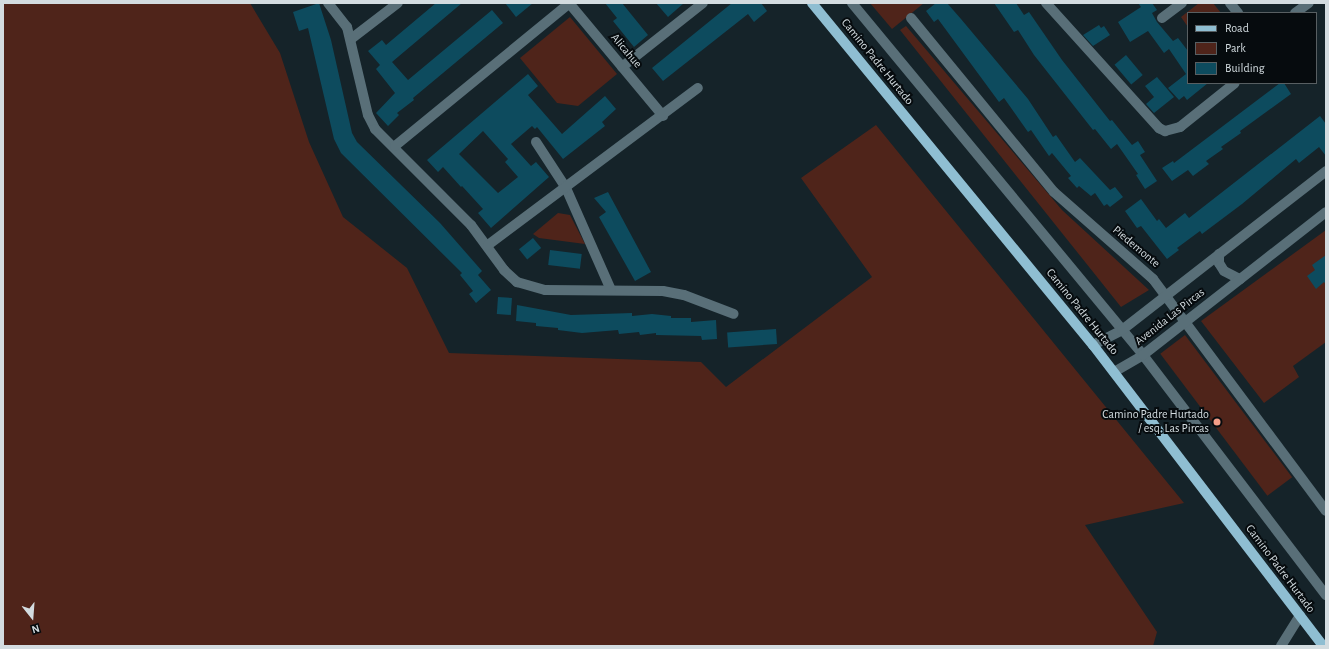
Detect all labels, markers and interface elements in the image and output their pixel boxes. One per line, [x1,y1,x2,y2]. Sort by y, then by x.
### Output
legend [1187,12,1317,84]
street label: Camino Padre Hurtado [838,16,916,108]
text: Road [1225,22,1249,34]
street label: Alicahue [607,31,645,71]
text: Park [1225,42,1246,54]
text: Building [1225,62,1265,74]
street label: Piedemonte [1109,223,1163,271]
street label: Camino Padre Hurtado [1043,266,1121,358]
street label: Avenida Las Pircas [1132,285,1208,349]
place label: Camino Padre Hurtado / esq. Las Pircas [1102,408,1209,436]
marker: Camino Padre Hurtado / esq. Las Pircas [1212,417,1222,427]
street label: Camino Padre Hurtado [1242,522,1318,616]
north arrow [12,597,52,637]
text: N [30,623,41,635]

